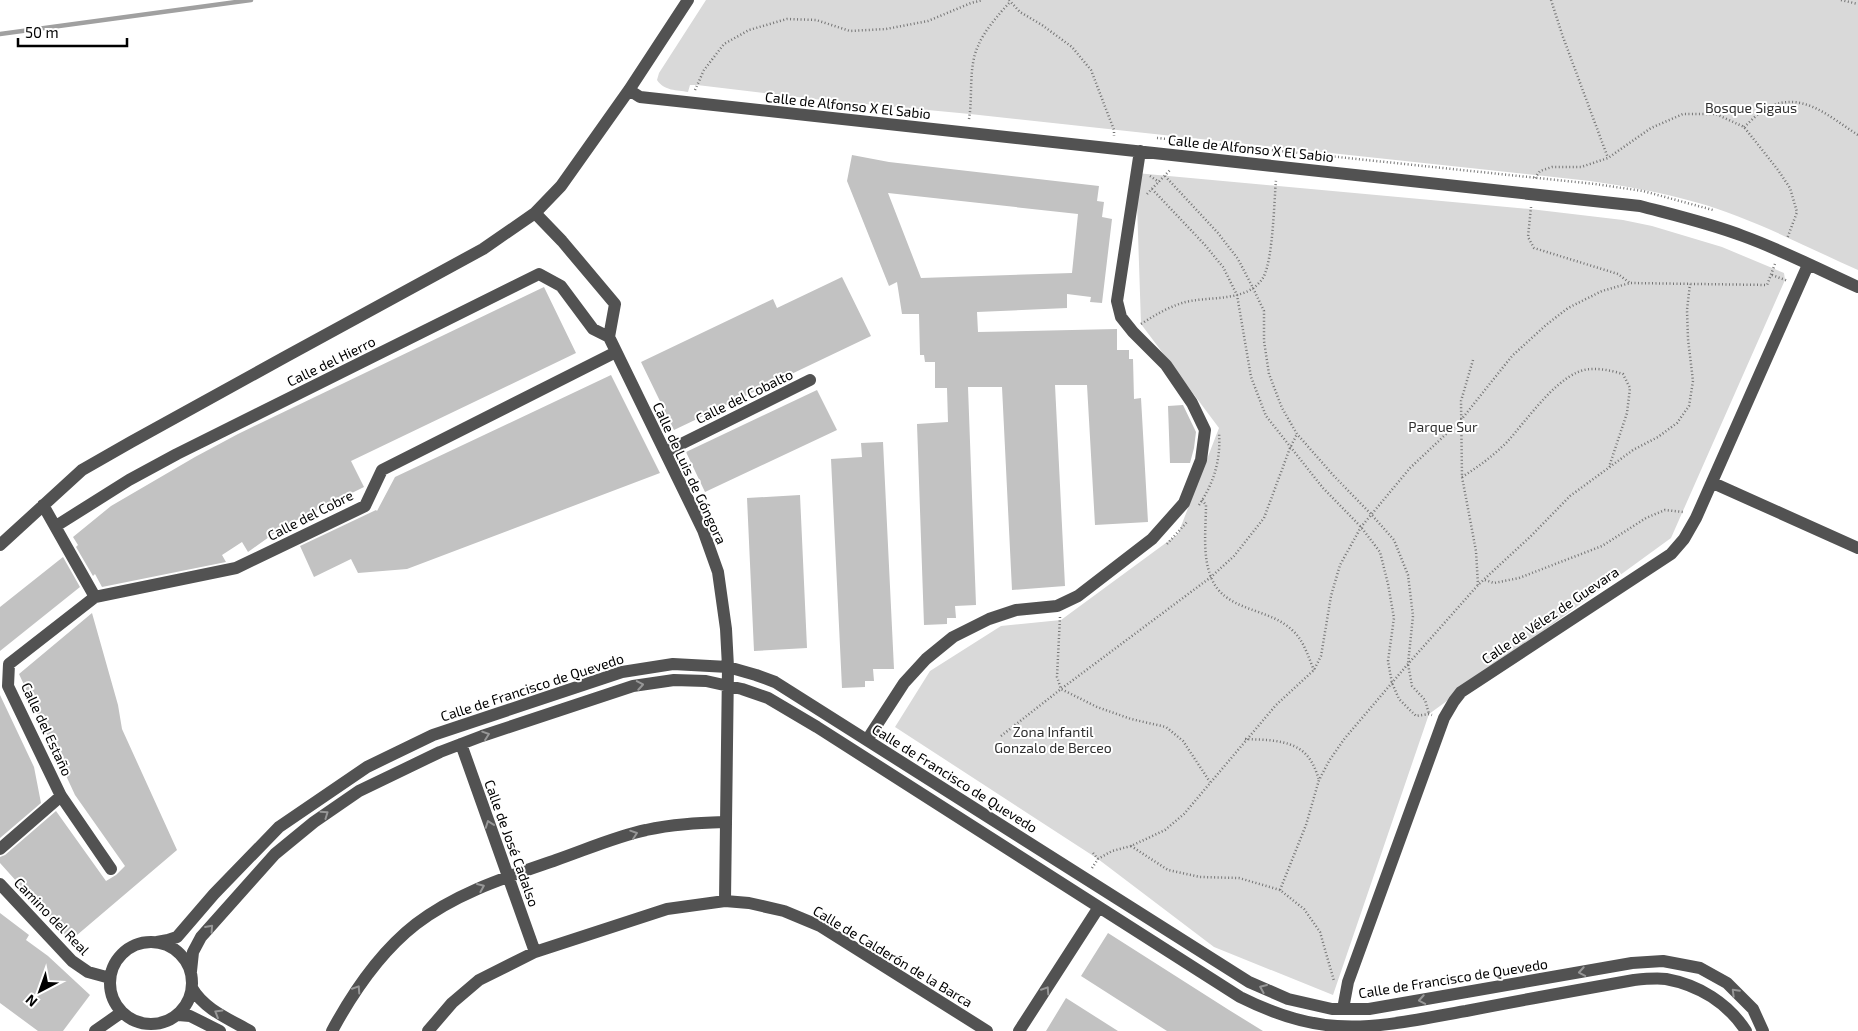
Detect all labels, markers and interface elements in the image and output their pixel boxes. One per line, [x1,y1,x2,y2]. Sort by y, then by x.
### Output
scale bar [18,15,126,47]
text: 50 m [25,23,59,41]
street label: Calle de Alfonso X El Sabio [764,88,932,122]
park label: Bosque Sigaus [1705,99,1797,116]
street label: Calle de Alfonso X El Sabio [1167,131,1335,165]
street label: Calle del Hierro [284,332,378,390]
street label: Calle del Cobalto [693,365,795,427]
street label: Calle de Luis de Góngora [650,399,730,547]
park label: Parque Sur [1408,418,1478,435]
street label: Calle del Cobre [264,486,356,544]
street label: Calle de Vélez de Guevara [1478,563,1622,667]
street label: Calle de Francisco de Quevedo [438,649,626,725]
street label: Calle del Estaño [18,680,76,778]
one-way arrow [636,681,645,691]
street label: Calle de Francisco de Quevedo [869,720,1041,836]
park label: Zona Infantil Gonzalo de Berceo [994,723,1112,756]
one-way arrow [481,731,489,741]
street label: Calle de José Cadalso [481,777,543,909]
one-way arrow [319,811,329,820]
one-way arrow [485,820,495,828]
one-way arrow [629,830,638,840]
street label: Camino del Real [11,874,94,959]
one-way arrow [476,883,485,894]
street label: Calle de Calderón de la Barca [810,902,976,1010]
one-way arrow [204,924,213,933]
street label: Calle de Francisco de Quevedo [1357,955,1549,1001]
north arrow [15,966,65,1016]
one-way arrow [1578,966,1586,976]
one-way arrow [1259,984,1268,995]
one-way arrow [351,985,360,995]
one-way arrow [1039,986,1049,995]
one-way arrow [1732,988,1741,997]
text: N [22,991,41,1011]
one-way arrow [1417,994,1426,1004]
one-way arrow [214,1009,223,1019]

